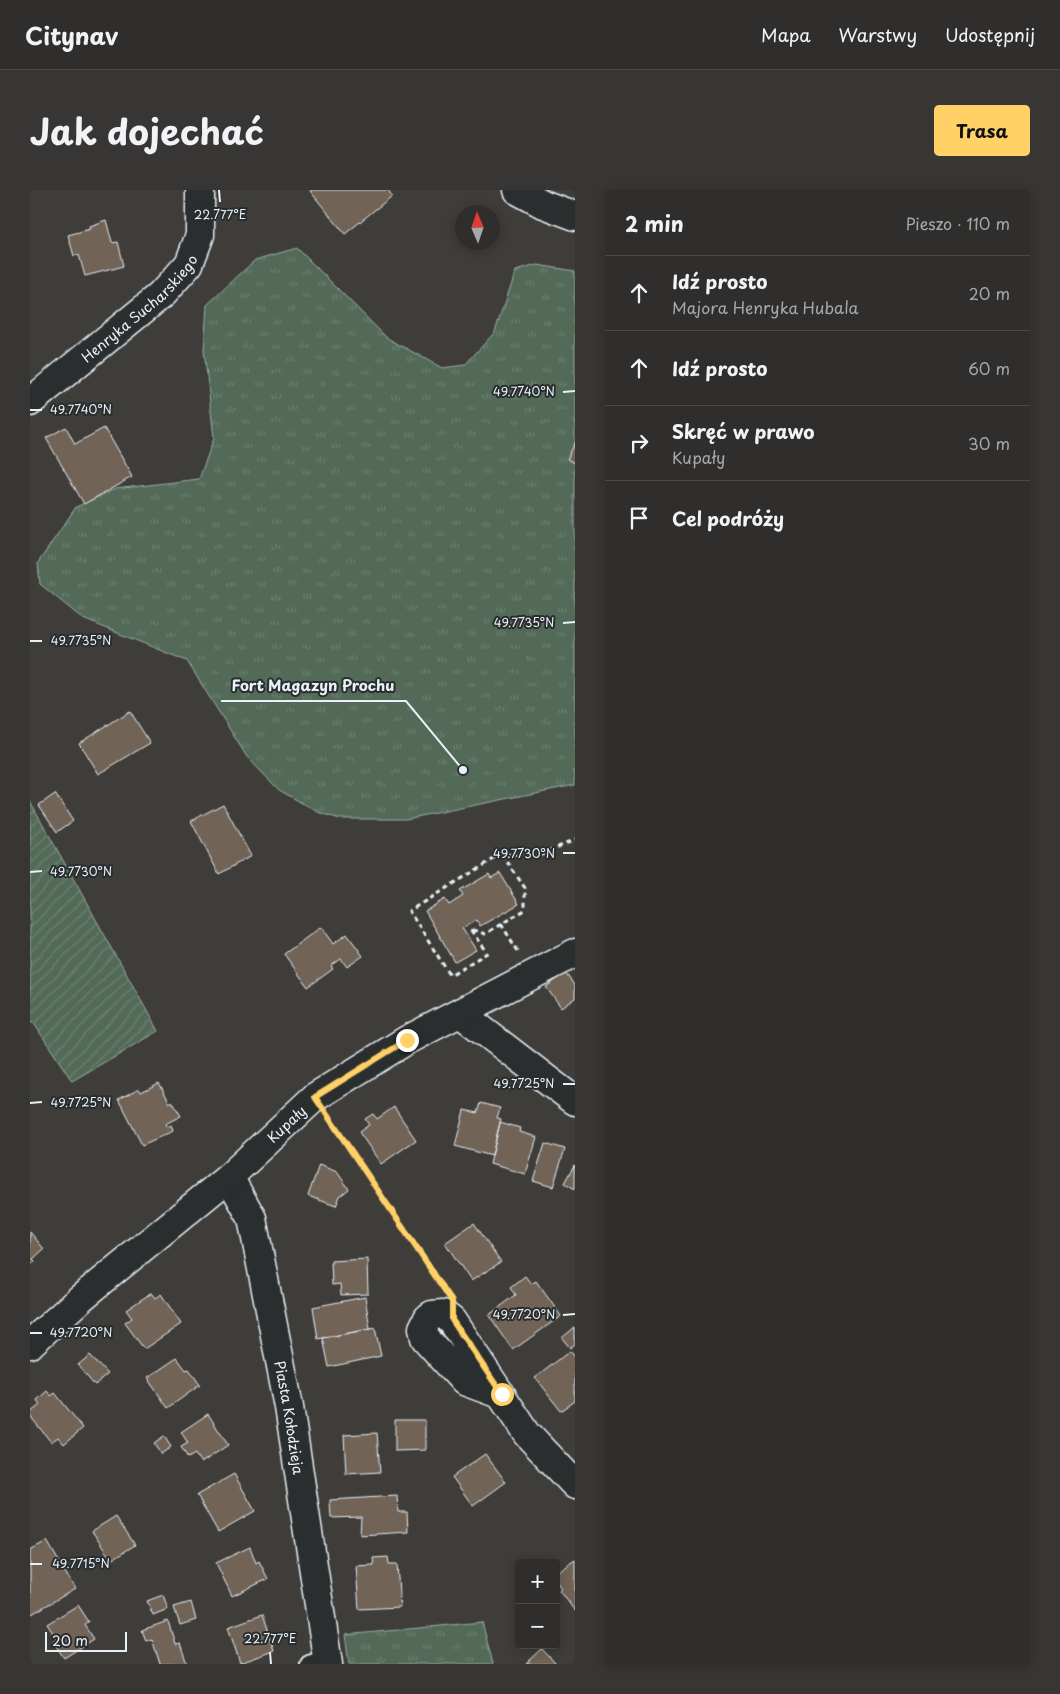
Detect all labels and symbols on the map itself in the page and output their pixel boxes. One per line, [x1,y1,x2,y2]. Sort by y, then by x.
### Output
text: 22.777°E [194,205,246,223]
north arrow [455,205,500,250]
street label: Henryka Sucharskiego [76,252,202,367]
text: 49.7740°N [493,382,555,400]
text: 49.7740°N [50,400,112,418]
text: 49.7735°N [494,613,554,631]
text: 49.7735°N [51,631,111,649]
callout: Fort Magazyn Prochu [221,671,406,701]
text: Fort Magazyn Prochu [232,673,394,696]
text: 49.7730°N [493,844,555,862]
text: 49.7730°N [50,862,112,880]
route end [396,1029,419,1052]
text: 49.7725°N [494,1074,554,1092]
text: 49.7725°N [51,1093,111,1111]
street label: Kupały [262,1100,311,1147]
text: 49.7720°N [493,1305,555,1323]
text: 49.7720°N [50,1323,112,1341]
street label: Piasta Kołodzieja [270,1359,310,1476]
route start [491,1383,514,1406]
text: 49.7715°N [52,1554,110,1572]
scale bar [45,1629,128,1652]
text: 22.777°E [244,1629,296,1647]

